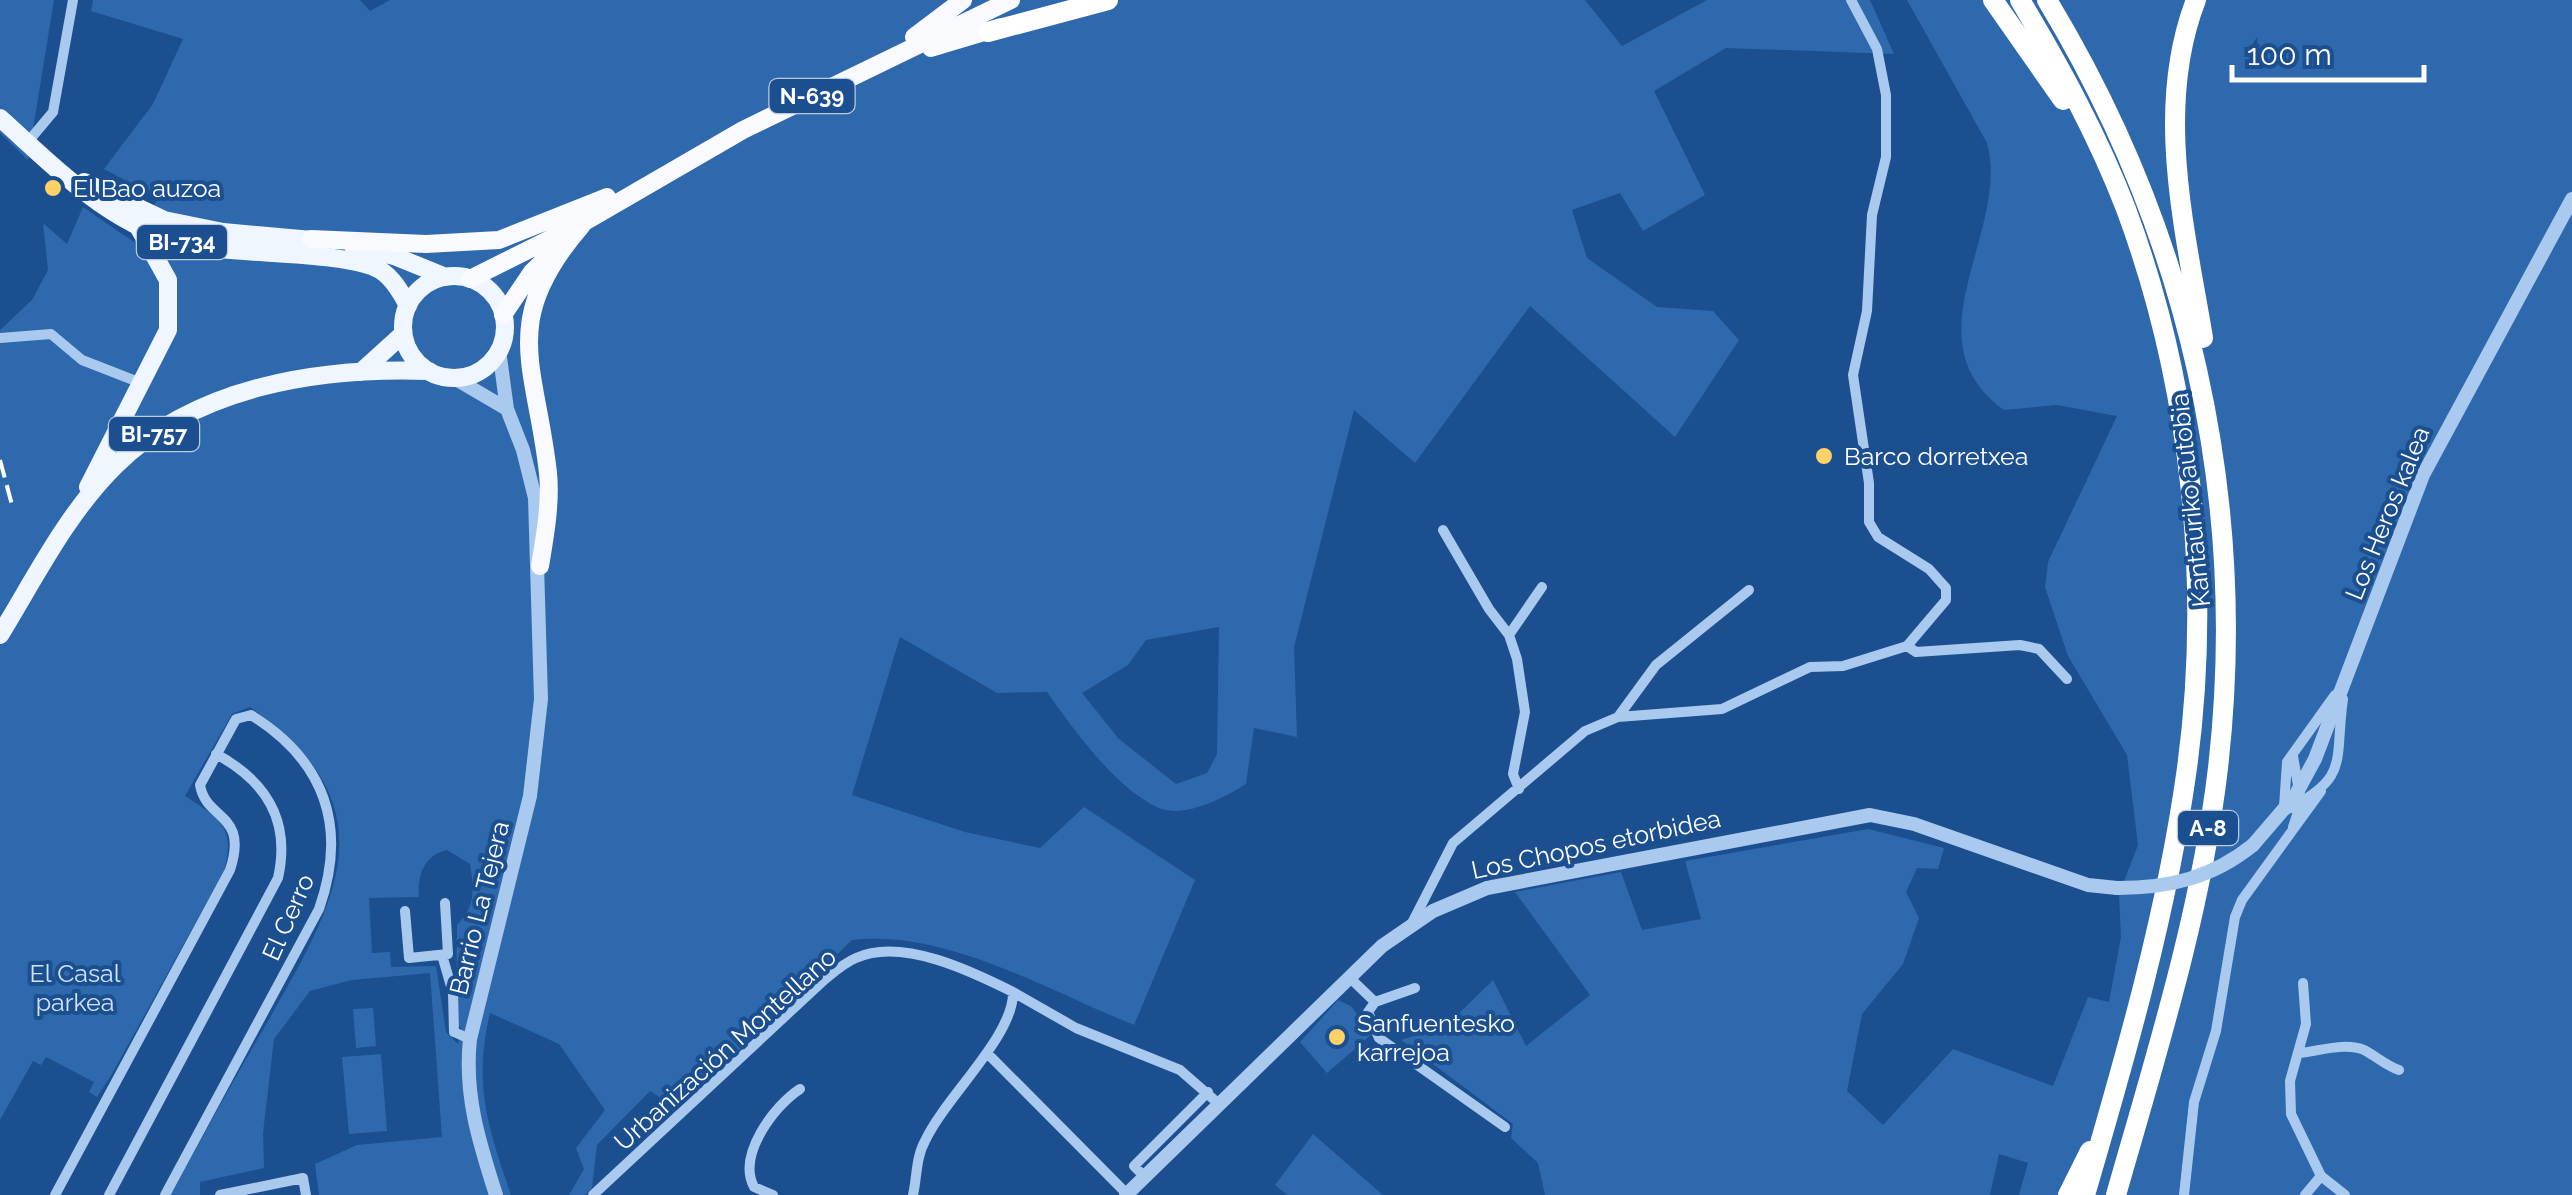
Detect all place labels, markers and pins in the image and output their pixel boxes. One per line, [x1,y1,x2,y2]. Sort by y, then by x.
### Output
place label: El Bao auzoa [73,173,221,203]
marker: El Bao auzoa [42,177,64,199]
place label: Barco dorretxea [1844,441,2028,471]
marker: Barco dorretxea [1813,445,1835,467]
place label: Sanfuentesko karrejoa [1357,1008,1515,1067]
marker: Sanfuentesko karrejoa [1326,1026,1348,1048]

